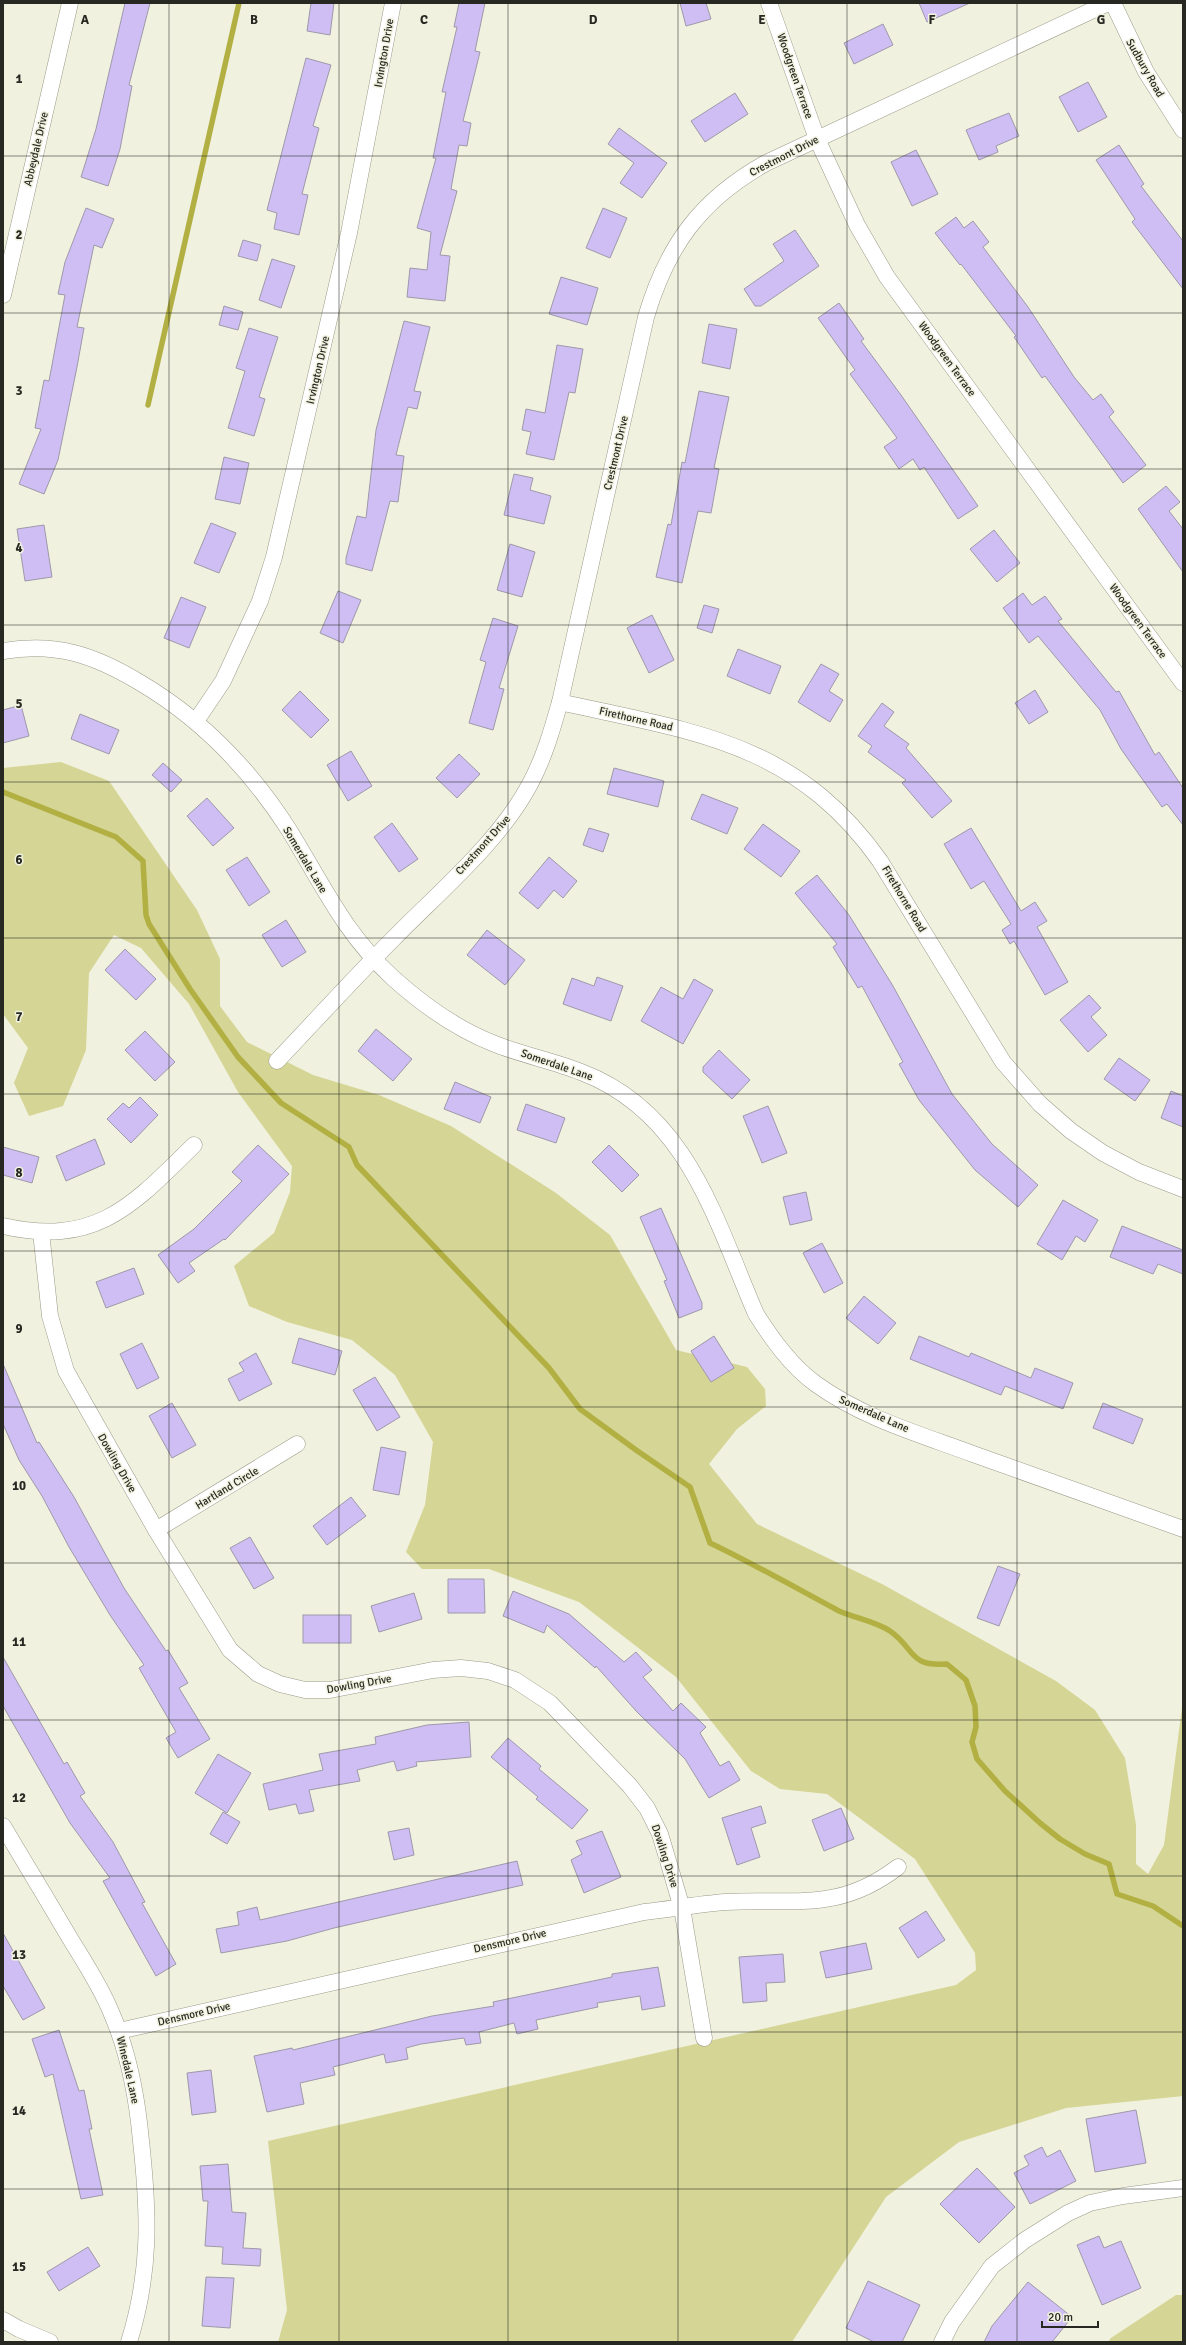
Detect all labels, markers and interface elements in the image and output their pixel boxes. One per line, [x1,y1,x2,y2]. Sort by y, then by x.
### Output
text: A [81,12,90,28]
text: B [250,12,258,28]
text: C [420,12,428,28]
text: D [589,12,598,28]
text: E [758,12,766,28]
text: F [929,12,936,28]
text: G [1097,12,1105,28]
street label: Irvington Drive [372,18,396,88]
street label: Woodgreen Terrace [774,32,816,120]
street label: Sudbury Road [1123,37,1167,100]
text: 1 [15,71,23,87]
street label: Abbeydale Drive [21,111,51,187]
street label: Crestmont Drive [747,133,821,179]
text: 2 [15,227,23,243]
street label: Woodgreen Terrace [915,319,979,399]
street label: Irvington Drive [304,335,332,405]
text: 3 [15,383,23,399]
street label: Crestmont Drive [601,414,631,492]
text: 4 [15,540,23,556]
street label: Woodgreen Terrace [1106,581,1170,661]
text: 5 [15,696,23,712]
street label: Firethorne Road [598,704,674,734]
street label: Crestmont Drive [453,812,513,878]
street label: Somerdale Lane [280,824,330,896]
text: 6 [15,852,23,868]
street label: Firethorne Road [879,863,929,935]
text: 7 [15,1009,23,1025]
street label: Somerdale Lane [519,1047,595,1083]
text: 8 [15,1165,23,1181]
text: 9 [15,1321,23,1337]
street label: Somerdale Lane [837,1393,911,1435]
street label: Dowling Drive [95,1431,139,1495]
street label: Hartland Circle [193,1464,261,1512]
text: 10 [12,1478,26,1494]
text: 11 [12,1634,26,1650]
street label: Dowling Drive [326,1672,392,1696]
text: 12 [12,1790,26,1806]
street label: Dowling Drive [649,1823,681,1889]
street label: Densmore Drive [472,1926,548,1956]
text: 13 [12,1947,26,1963]
street label: Densmore Drive [156,1999,232,2029]
street label: Winedale Lane [114,2035,142,2105]
text: 14 [12,2103,26,2119]
text: 15 [12,2259,26,2275]
scale bar [1042,2303,1098,2329]
text: 20 m [1048,2310,1073,2325]

